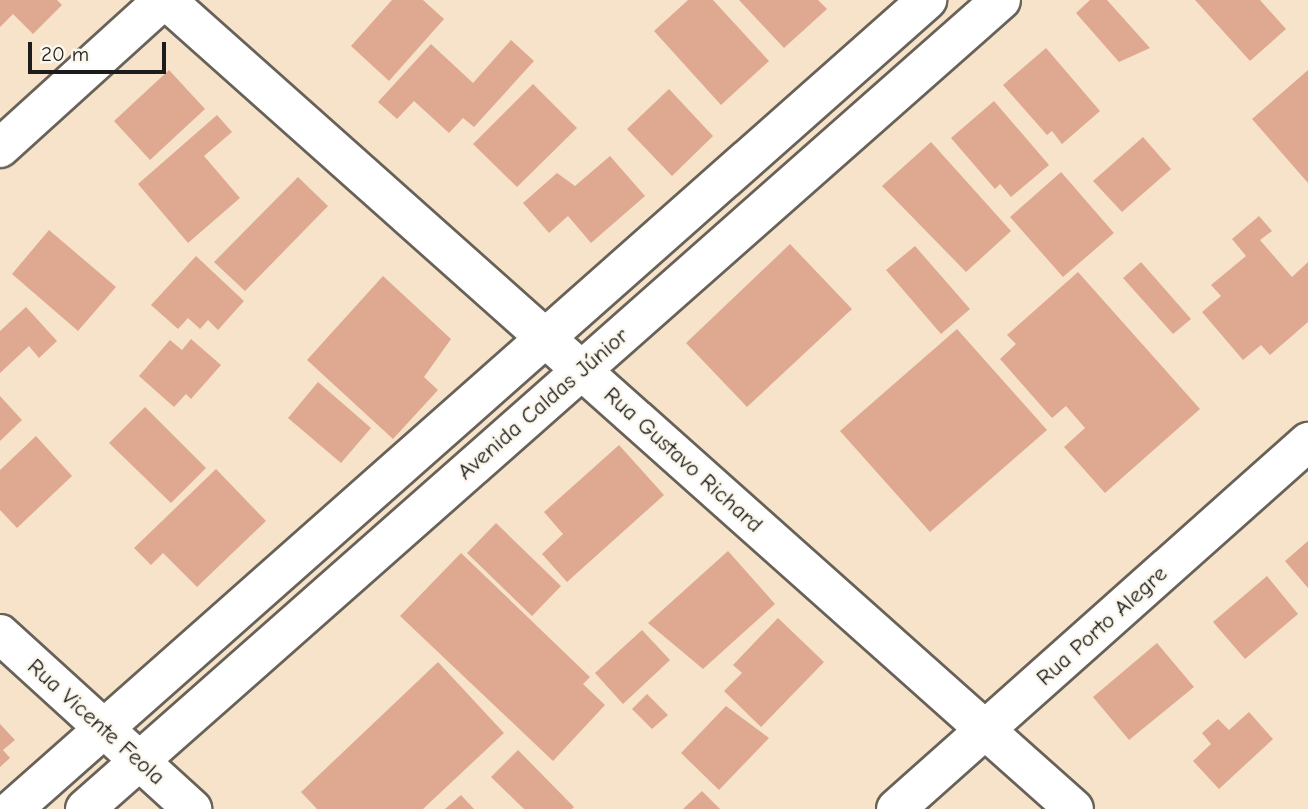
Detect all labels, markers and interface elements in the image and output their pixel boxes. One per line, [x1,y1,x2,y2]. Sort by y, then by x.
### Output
scale bar [32,28,170,72]
text: 20 m [41,42,89,66]
street label: Avenida Caldas Júnior [452,322,634,486]
street label: Rua Gustavo Richard [598,381,768,539]
street label: Rua Porto Alegre [1031,560,1173,692]
street label: Rua Vicente Feola [22,653,170,791]

